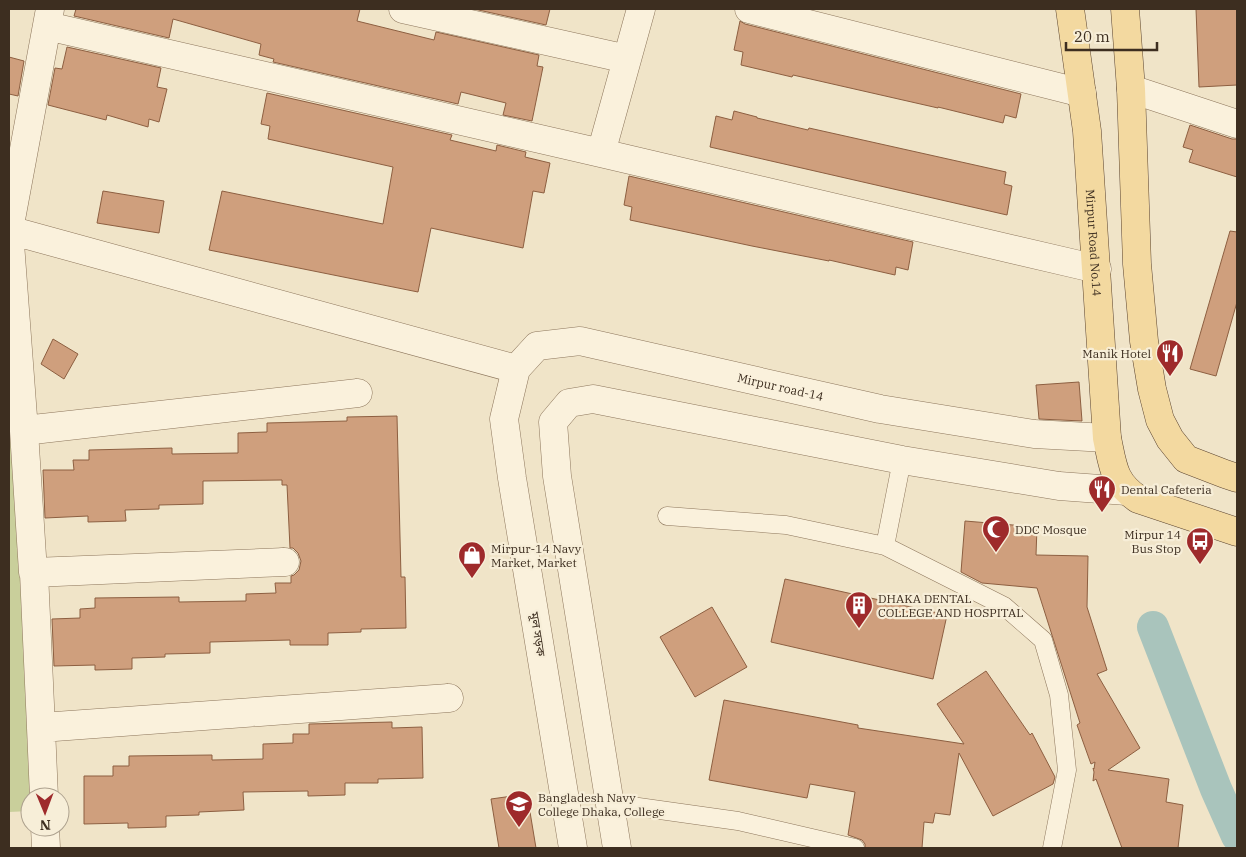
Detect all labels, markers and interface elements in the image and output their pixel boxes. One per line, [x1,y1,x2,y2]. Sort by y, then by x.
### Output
scale bar [1066,20,1157,52]
text: 20 m [1074,27,1110,46]
street label: Mirpur Road No.14 [1083,189,1105,297]
restaurant icon: Manik Hotel [1155,338,1185,377]
place label: Manik Hotel [1082,346,1151,361]
street label: Mirpur road-14 [736,369,825,403]
restaurant icon: Dental Cafeteria [1087,474,1117,513]
place label: Dental Cafeteria [1121,482,1212,497]
mosque icon: DDC Mosque [981,514,1011,553]
place label: DDC Mosque [1015,522,1087,537]
bus stop icon: Mirpur 14 Bus Stop [1185,526,1215,565]
place label: Mirpur 14 Bus Stop [1124,527,1181,556]
shop icon: Mirpur-14 Navy Market, Market [457,540,487,579]
place label: Mirpur-14 Navy Market, Market [491,541,582,570]
building icon: DHAKA DENTAL COLLEGE AND HOSPITAL [844,590,874,629]
place label: DHAKA DENTAL COLLEGE AND HOSPITAL [878,591,1023,620]
street label: মূল সড়ক [526,610,549,658]
north arrow [20,787,70,837]
school or university icon: Bangladesh Navy College Dhaka, College [504,789,534,828]
place label: Bangladesh Navy College Dhaka, College [538,790,665,819]
text: N [40,816,51,834]

